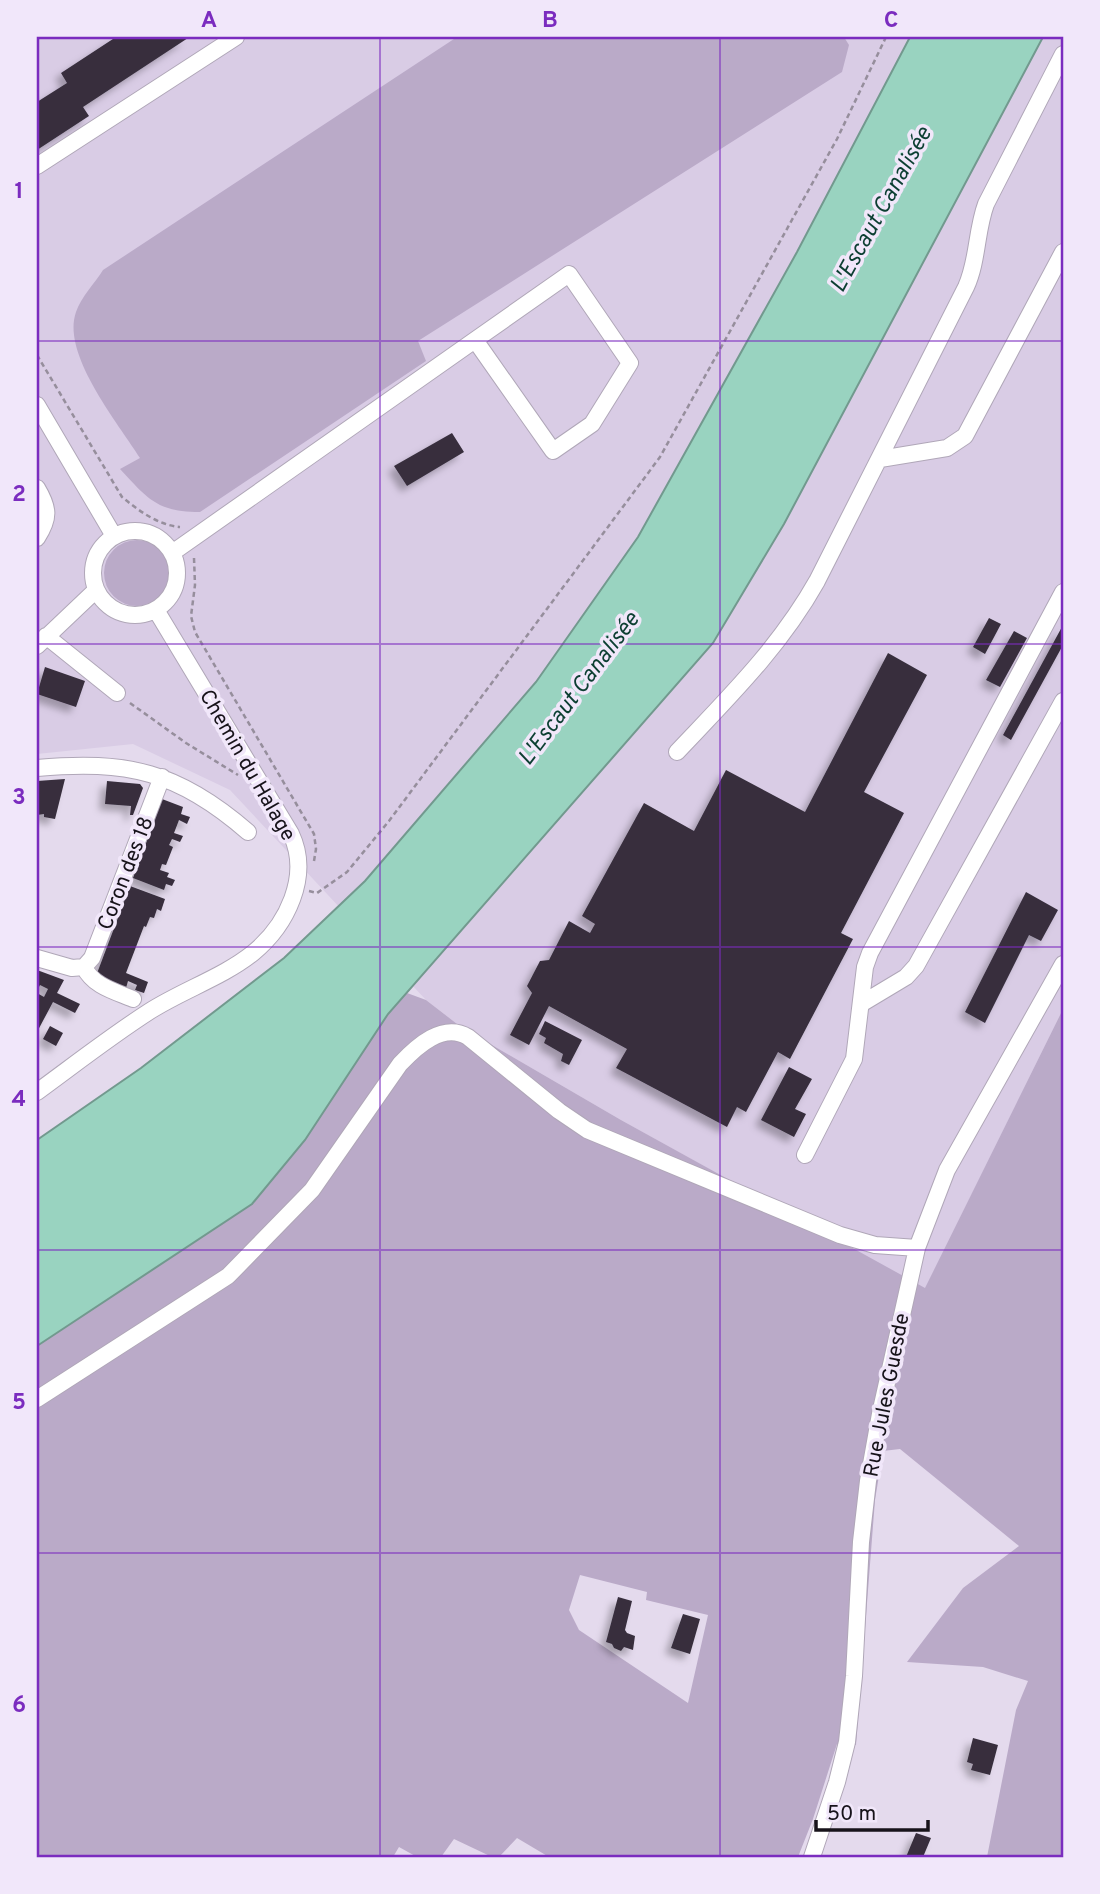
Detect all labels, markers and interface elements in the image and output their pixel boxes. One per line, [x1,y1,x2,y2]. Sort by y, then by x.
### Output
text: A [201,7,217,36]
text: B [542,7,558,36]
text: C [884,7,898,36]
water label: L'Escaut Canalisée [825,121,940,298]
text: 1 [14,178,24,207]
text: 2 [12,481,26,510]
water label: L'Escaut Canalisée [513,606,648,772]
street label: Chemin du Halage [192,685,301,846]
text: 3 [12,784,26,813]
street label: Coron des 18 [92,813,160,934]
text: 4 [12,1086,26,1115]
street label: Rue Jules Guesde [858,1311,917,1479]
text: 5 [12,1389,26,1418]
text: 6 [12,1692,26,1721]
scale bar [816,1789,928,1833]
text: 50 m [827,1801,876,1828]

